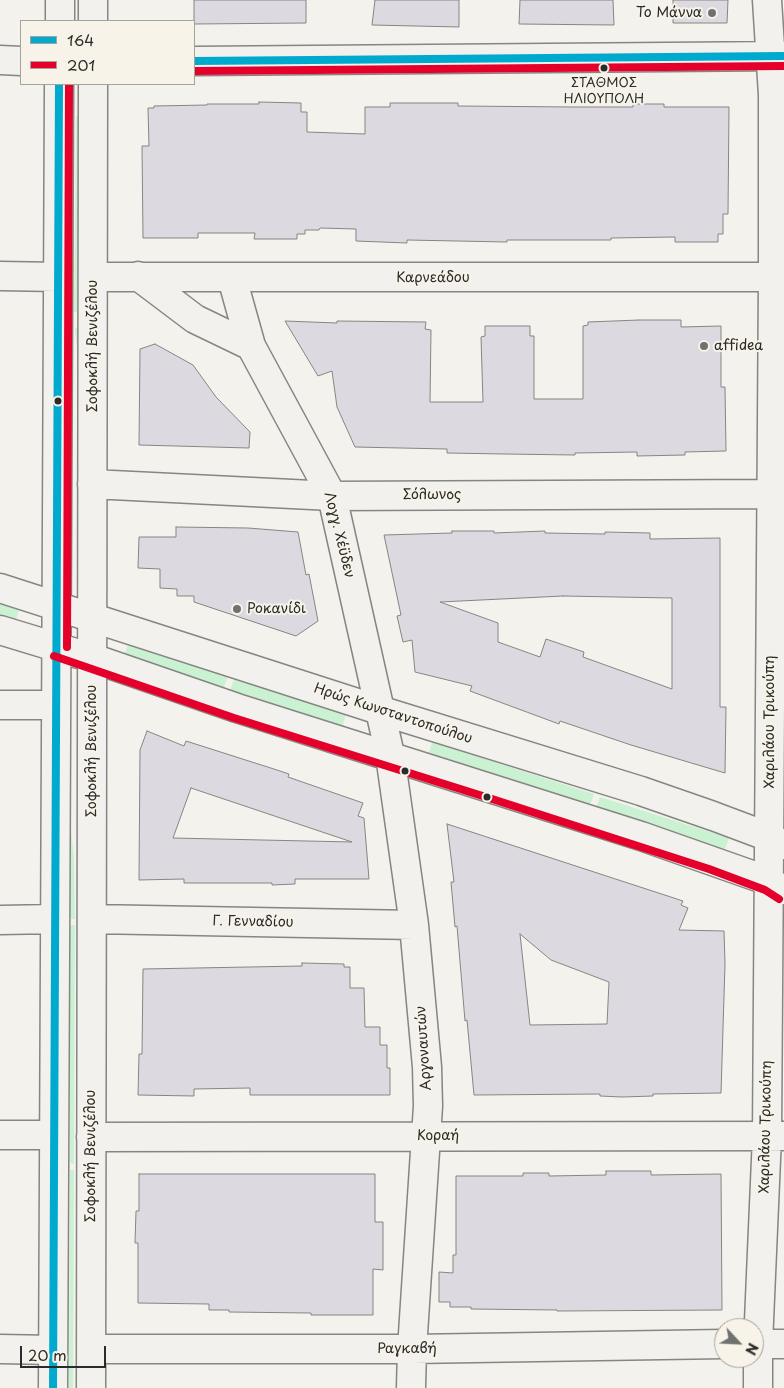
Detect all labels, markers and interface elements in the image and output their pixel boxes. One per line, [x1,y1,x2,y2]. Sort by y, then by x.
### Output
place label: Το Μάννα [636,5,702,21]
marker: Το Μάννα [706,7,718,19]
legend [20,20,195,85]
text: 164 [67,28,94,51]
text: 201 [67,53,95,76]
marker: ΣΤΑΘΜΟΣ ΗΛΙΟΥΠΟΛΗ [599,63,609,73]
place label: ΣΤΑΘΜΟΣ ΗΛΙΟΥΠΟΛΗ [564,75,644,106]
street label: Καρνεάδου [396,270,470,286]
street label: Σοφοκλή Βενιζέλου [85,280,101,412]
place label: affidea [714,338,763,354]
marker: affidea [698,340,710,352]
unlabelled marker [53,396,63,406]
street label: Σόλωνος [403,487,461,503]
street label: Λογγ. Χέϋδεν [320,490,358,580]
place label: Ροκανίδι [247,601,306,617]
marker: Ροκανίδι [231,603,243,615]
street label: Χαριλάου Τρικούπη [762,655,778,789]
street label: Ηρώς Κωνσταντοπούλου [311,680,475,748]
street label: Σοφοκλή Βενιζέλου [84,685,100,817]
unlabelled marker [400,766,410,776]
unlabelled marker [482,792,492,802]
street label: Γ. Γενναδίου [212,913,294,931]
street label: Αργοναυτών [413,1005,435,1091]
street label: Χαριλάου Τρικούπη [756,1060,776,1194]
street label: Σοφοκλή Βενιζέλου [83,1090,99,1222]
street label: Κοραή [417,1128,459,1144]
north arrow [714,1318,764,1368]
scale bar [22,1336,109,1368]
text: N [740,1340,764,1359]
street label: Ραγκαβή [377,1341,437,1357]
text: 20 m [28,1343,67,1366]

